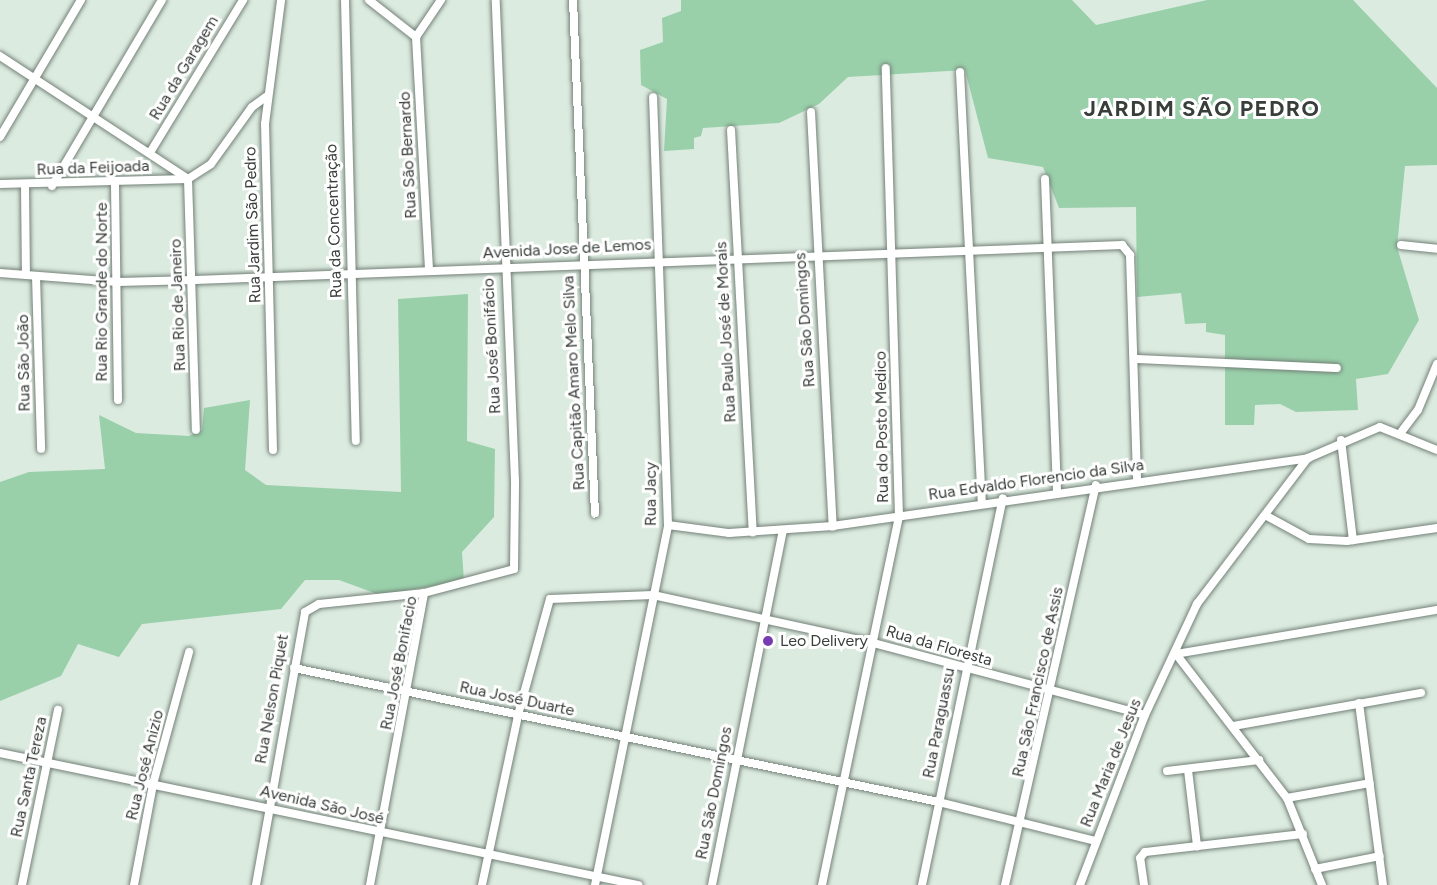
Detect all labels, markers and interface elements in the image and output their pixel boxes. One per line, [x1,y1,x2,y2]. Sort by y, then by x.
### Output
street label: Rua da Garagem [145,12,223,124]
street label: Rua São Bernardo [395,91,421,219]
district label: JARDIM SÃO PEDRO [1084,96,1320,122]
street label: Rua da Concentração [322,144,346,298]
street label: Rua Jardim São Pedro [241,146,265,304]
street label: Rua da Feijoada [36,156,150,180]
street label: Rua Rio Grande do Norte [92,202,112,382]
street label: Avenida Jose de Lemos [482,235,652,263]
street label: Rua Rio de Janeiro [166,238,190,372]
street label: Rua Paulo José de Morais [712,241,740,423]
street label: Rua São Domingos [791,252,819,388]
street label: Rua Capitão Amaro Melo Silva [559,275,589,491]
street label: Rua José Bonifácio [479,278,505,414]
street label: Rua São João [14,314,34,412]
street label: Rua do Posto Medico [871,351,893,503]
street label: Rua Edvaldo Florencio da Silva [927,455,1145,505]
street label: Rua Jacy [641,462,661,526]
street label: Rua São Francisco de Assis [1008,585,1068,779]
street label: Rua José Bonifacio [377,594,421,732]
street label: Rua da Floresta [884,622,994,670]
place label: Leo Delivery [780,631,868,651]
street label: Rua Nelson Piquet [251,633,293,765]
marker: Leo Delivery [761,634,775,648]
street label: Rua Paraguassu [919,666,959,780]
street label: Rua José Duarte [458,677,576,721]
street label: Rua Maria de Jesus [1076,696,1146,830]
street label: Rua José Anizio [122,708,168,822]
street label: Rua Santa Tereza [7,715,51,839]
street label: Rua São Domingos [692,725,736,861]
street label: Avenida São José [258,781,386,829]

